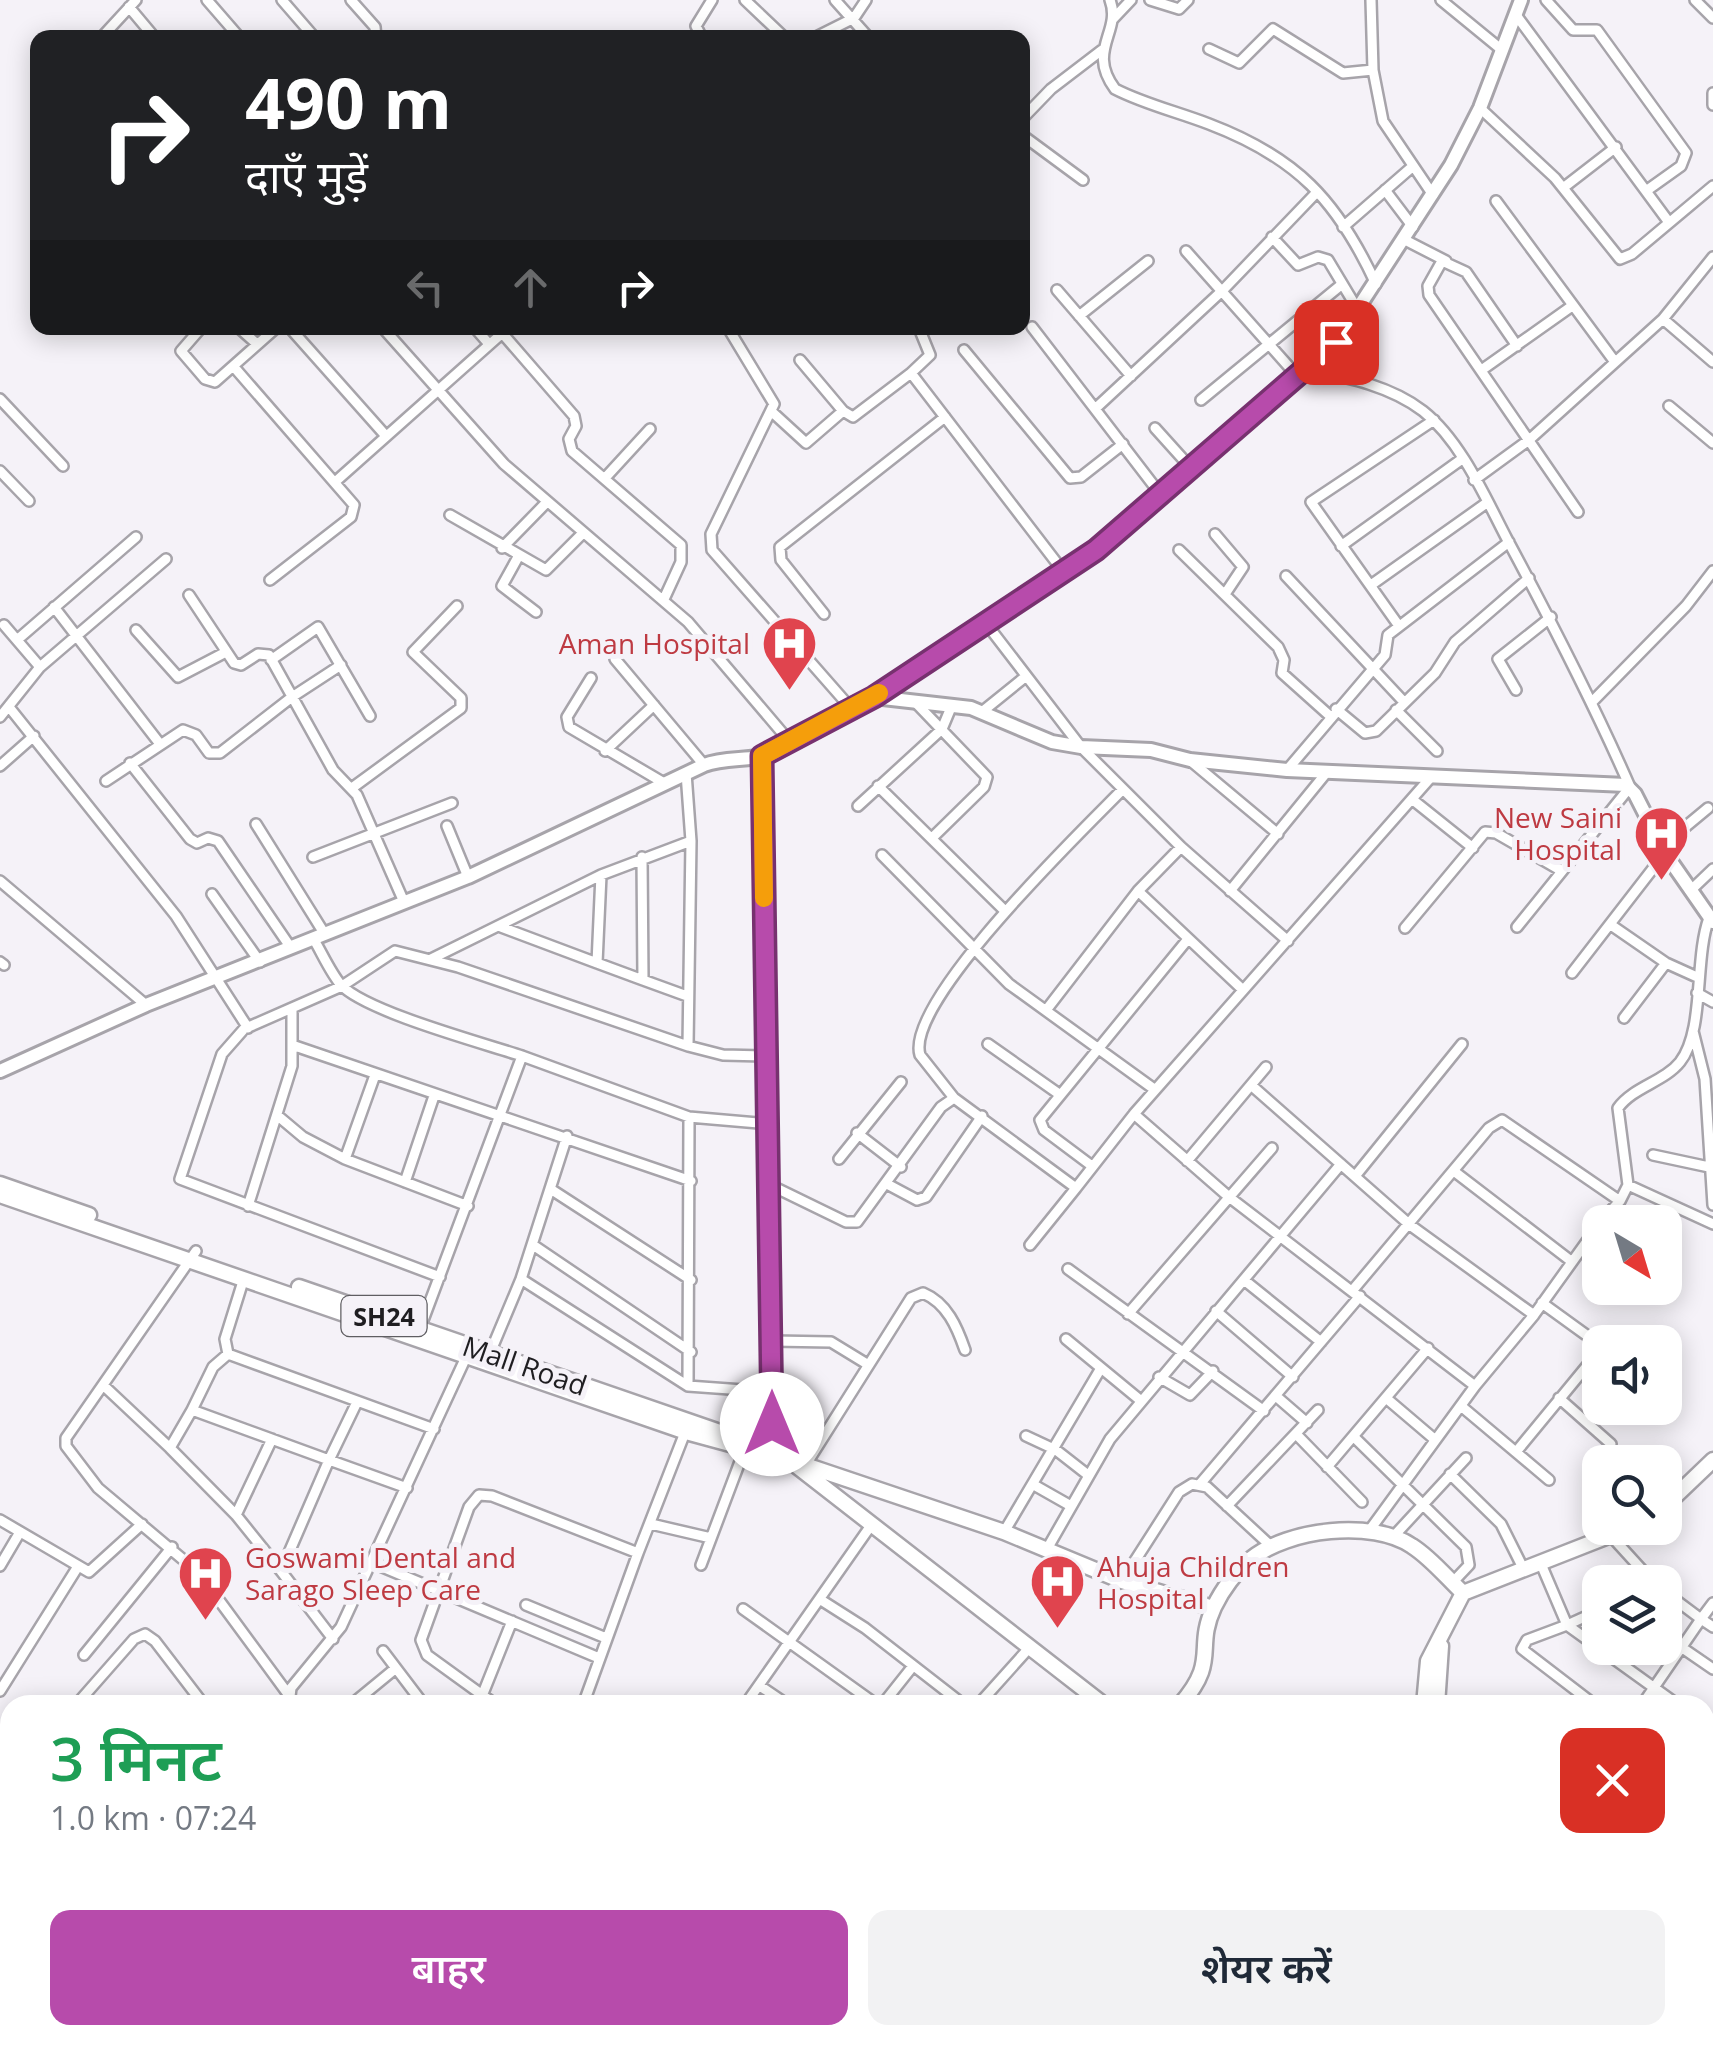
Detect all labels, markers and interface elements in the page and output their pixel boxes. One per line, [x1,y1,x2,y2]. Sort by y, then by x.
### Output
text: 490 m [245,54,452,150]
icon: right [80,70,210,200]
text: दाएँ मुड़ें [245,145,368,206]
icon: left [398,260,453,315]
icon: ahead [503,260,558,315]
icon: right [608,260,663,315]
pin [1294,300,1379,385]
icon: arrive [1309,315,1364,370]
hospital icon: Aman Hospital [759,613,819,692]
place label: Aman Hospital [559,624,750,662]
place label: New Saini Hospital [1494,798,1622,868]
hospital icon: New Saini Hospital [1631,803,1691,882]
north arrow [1582,1205,1682,1305]
map controls [1582,1205,1682,1665]
road number: SH24 [342,1296,426,1336]
button: sound [1582,1325,1682,1425]
street label: Mall Road [458,1326,592,1404]
position arrow [720,1372,824,1476]
button: search [1582,1445,1682,1545]
place label: Goswami Dental and Sarago Sleep Care [245,1538,516,1608]
hospital icon: Goswami Dental and Sarago Sleep Care [176,1543,236,1622]
place label: Ahuja Children Hospital [1097,1547,1289,1617]
hospital icon: Ahuja Children Hospital [1028,1552,1088,1631]
button: layers [1582,1565,1682,1665]
text: 3 मिनट [50,1717,222,1799]
button: close [1560,1728,1665,1833]
text: 1.0 km · 07:24 [50,1796,256,1839]
button: बाहर [50,1910,848,2025]
button: शेयर करें [868,1910,1665,2025]

